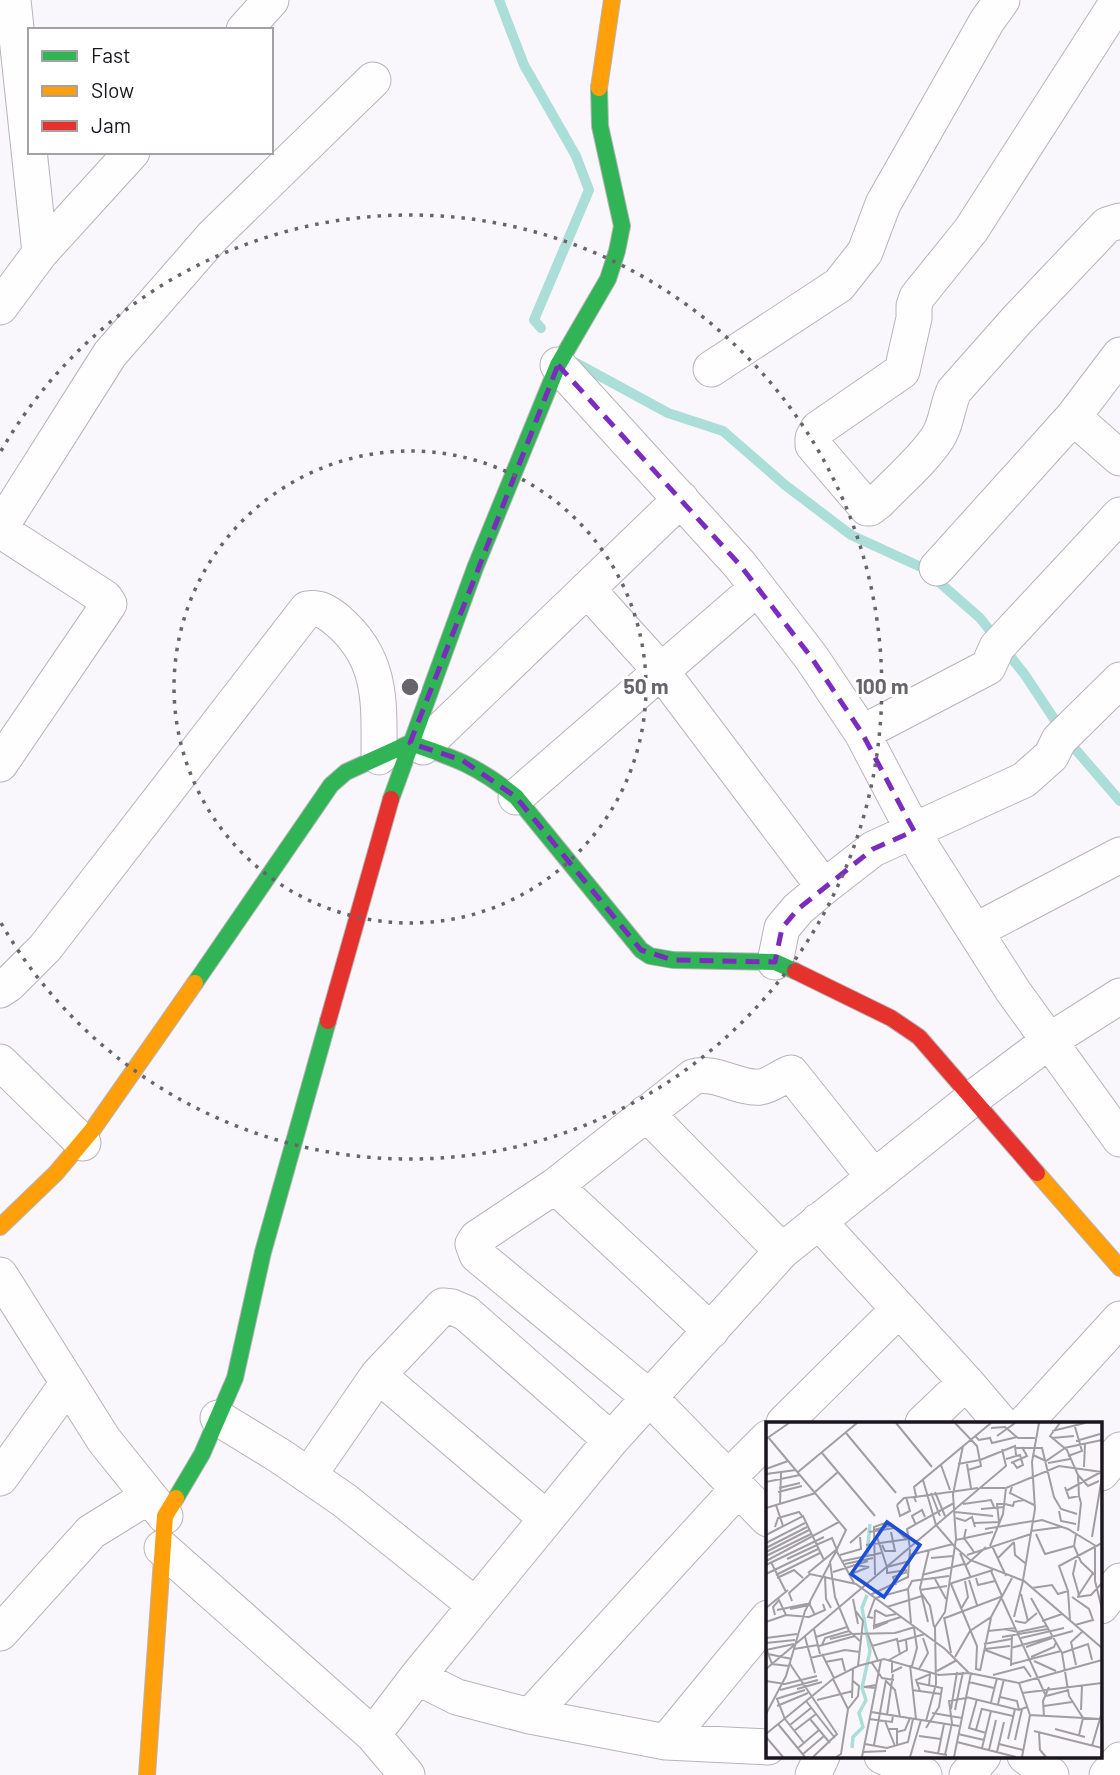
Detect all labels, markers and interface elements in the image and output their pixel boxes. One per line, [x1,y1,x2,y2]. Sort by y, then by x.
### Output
legend [28,28,273,154]
text: Fast [91,42,131,67]
text: Slow [91,77,134,102]
text: Jam [91,112,131,137]
text: 50 m [623,673,669,698]
text: 100 m [855,673,909,698]
centre of rings [398,675,422,699]
inset map [766,1422,1102,1758]

